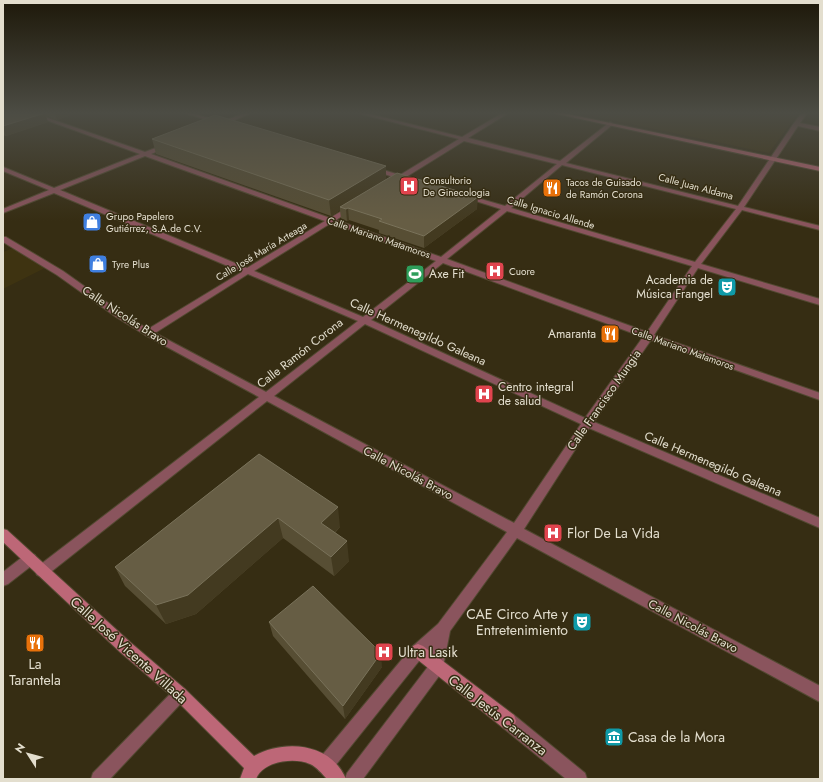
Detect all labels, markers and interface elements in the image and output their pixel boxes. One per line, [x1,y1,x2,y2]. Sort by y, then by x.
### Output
street label: Calle Juan Aldama [657,169,735,204]
place label: Consultorio De Ginecologia [423,173,490,200]
hospital icon: Consultorio De Ginecologia [398,175,420,197]
place label: Tacos de Guisado de Ramón Corona [566,175,643,202]
restaurant icon: Tacos de Guisado de Ramón Corona [541,177,563,199]
street label: Calle Ignacio Allende [505,192,597,233]
place label: Grupo Papelero Gutiérrez, S.A.de C.V. [106,209,202,236]
shop icon: Grupo Papelero Gutiérrez, S.A.de C.V. [81,211,103,233]
street label: Calle Mariano Matamoros [325,213,432,262]
street label: Calle José María Arteaga [213,218,310,285]
shop icon: Tyre Plus [87,253,109,275]
place label: Tyre Plus [112,257,149,272]
hospital icon: Cuore [484,260,506,282]
sports icon: Axe Fit [404,263,426,285]
place label: Cuore [509,264,535,279]
place label: Axe Fit [429,265,464,283]
place label: Academia de Música Frangel [636,271,713,303]
theatre icon: Academia de Música Frangel [716,276,738,298]
street label: Calle Nicolás Bravo [78,281,172,351]
street label: Calle Hermenegildo Galeana [347,294,489,370]
street label: Calle Ramón Corona [253,313,347,392]
restaurant icon: Amaranta [599,323,621,345]
street label: Calle Mariano Matamoros [630,323,736,374]
place label: Amaranta [548,325,596,343]
street label: Calle Francisco Mungia [563,346,646,454]
place label: Centro integral de salud [498,378,574,410]
hospital icon: Centro integral de salud [473,383,495,405]
street label: Calle Hermenegildo Galeana [641,427,785,501]
street label: Calle Nicolás Bravo [360,442,456,504]
hospital icon: Flor De La Vida [542,522,564,544]
place label: Flor De La Vida [567,523,660,543]
street label: Calle José Vicente Villada [66,592,192,708]
street label: Calle Nicolás Bravo [645,595,741,657]
place label: CAE Circo Arte y Entretenimiento [466,604,569,640]
theatre icon: CAE Circo Arte y Entretenimiento [571,611,593,633]
restaurant icon: La Tarantela [24,632,46,654]
hospital icon: Ultra Lasik [373,641,395,663]
place label: Ultra Lasik [398,642,458,662]
place label: La Tarantela [9,654,61,690]
street label: Calle Jesús Carranza [444,670,552,760]
museum icon: Casa de la Mora [603,726,625,748]
place label: Casa de la Mora [628,727,725,747]
north arrow [8,734,48,774]
text: N [11,740,29,756]

